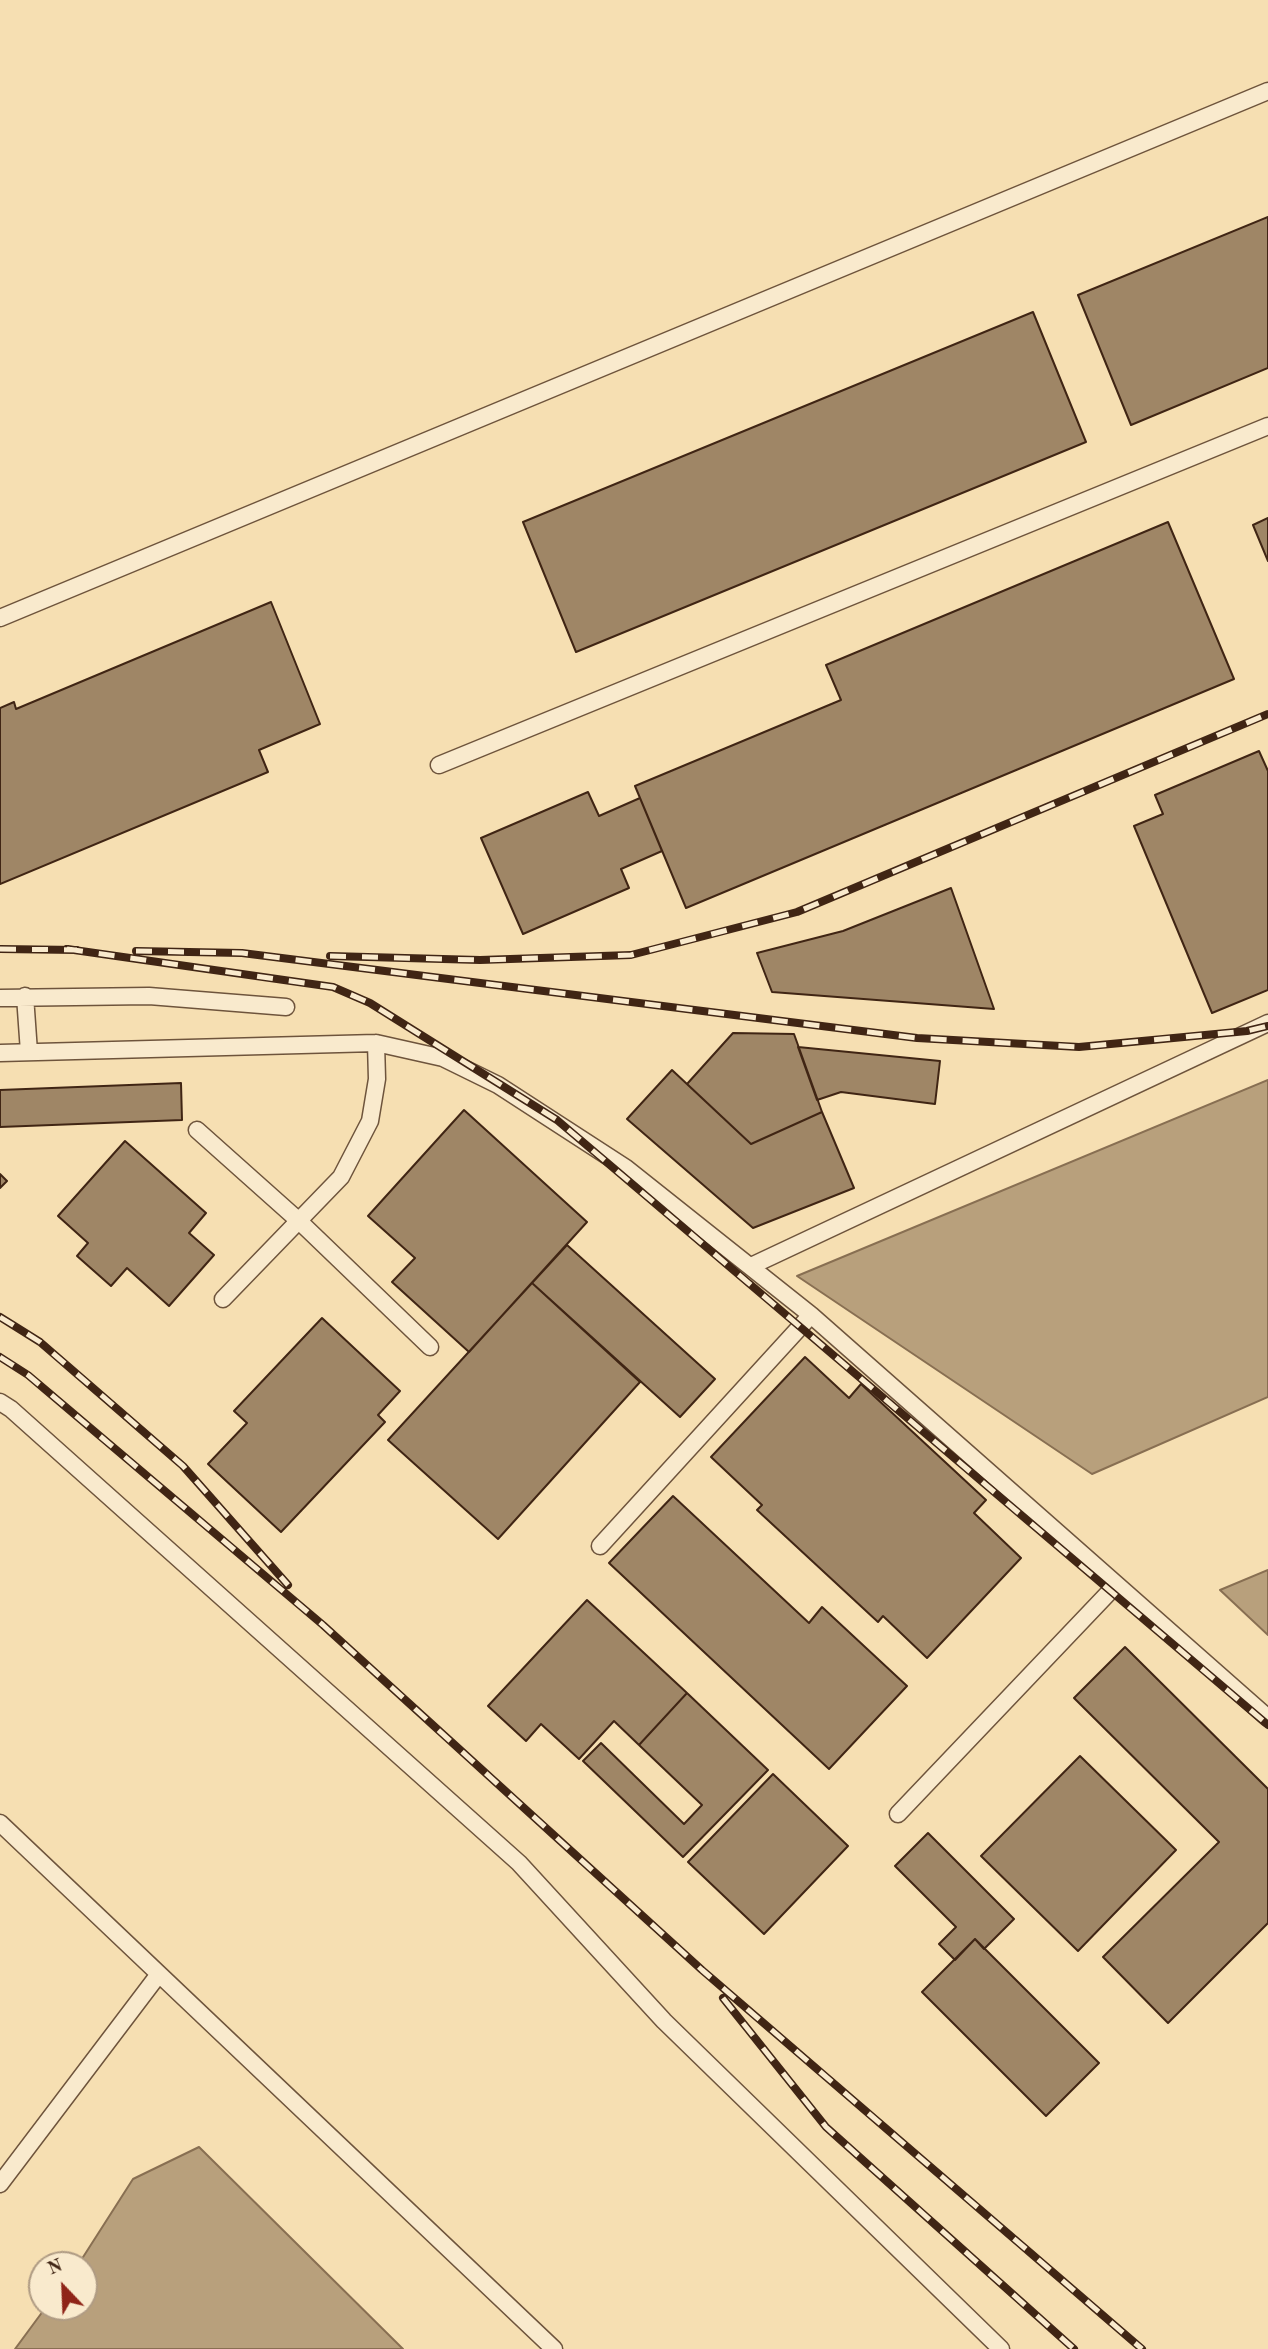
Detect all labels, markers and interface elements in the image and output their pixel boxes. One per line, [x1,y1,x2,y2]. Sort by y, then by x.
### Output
north arrow [28,2251,98,2321]
text: N [45,2256,66,2280]

